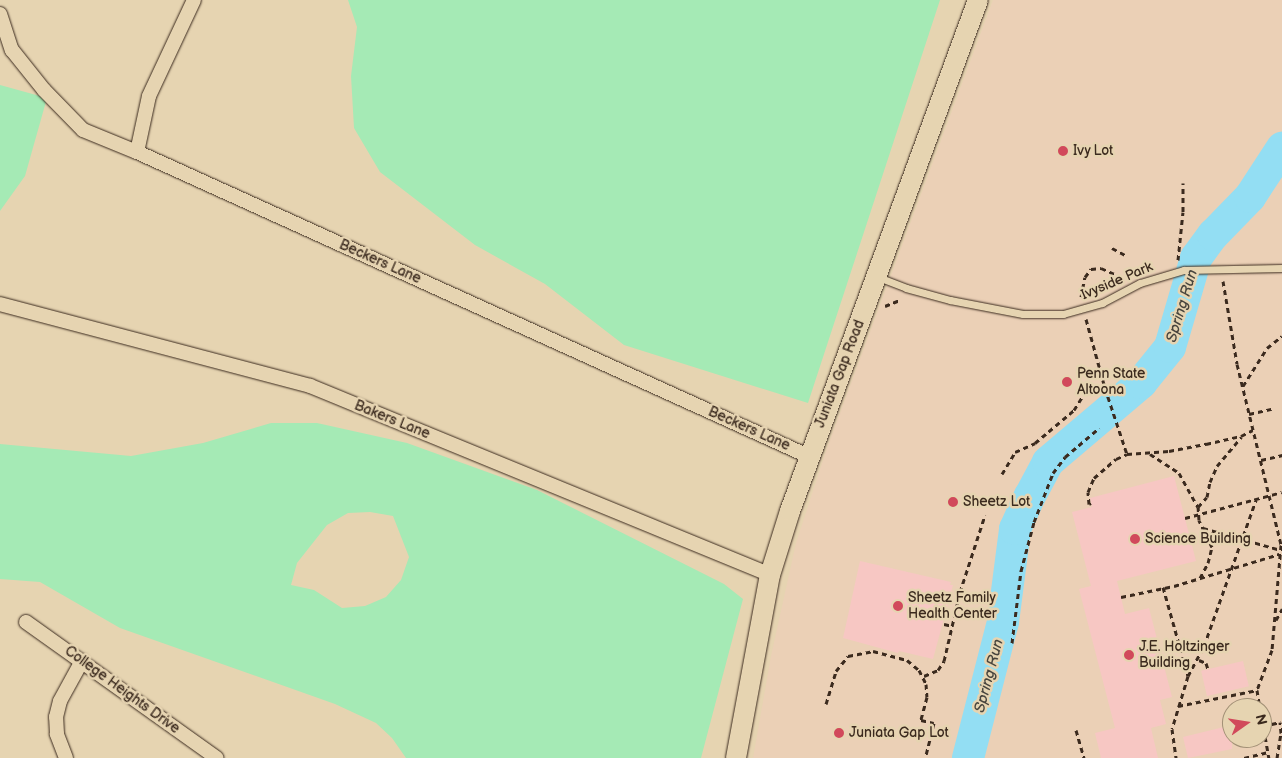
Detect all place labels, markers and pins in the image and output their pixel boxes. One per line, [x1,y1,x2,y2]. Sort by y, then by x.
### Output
place label: Ivy Lot [1073,143,1114,159]
marker: Ivy Lot [1057,145,1069,157]
place label: Penn State Altoona [1077,366,1146,398]
marker: Penn State Altoona [1061,376,1073,388]
place label: Sheetz Lot [963,494,1030,510]
marker: Sheetz Lot [947,496,959,508]
place label: Science Building [1145,531,1251,547]
marker: Science Building [1129,533,1141,545]
place label: Sheetz Family Health Center [908,590,997,622]
marker: Sheetz Family Health Center [892,600,904,612]
place label: J.E. Holtzinger Building [1139,639,1229,672]
marker: J.E. Holtzinger Building [1123,649,1135,661]
place label: Juniata Gap Lot [849,725,949,741]
marker: Juniata Gap Lot [833,727,845,739]

